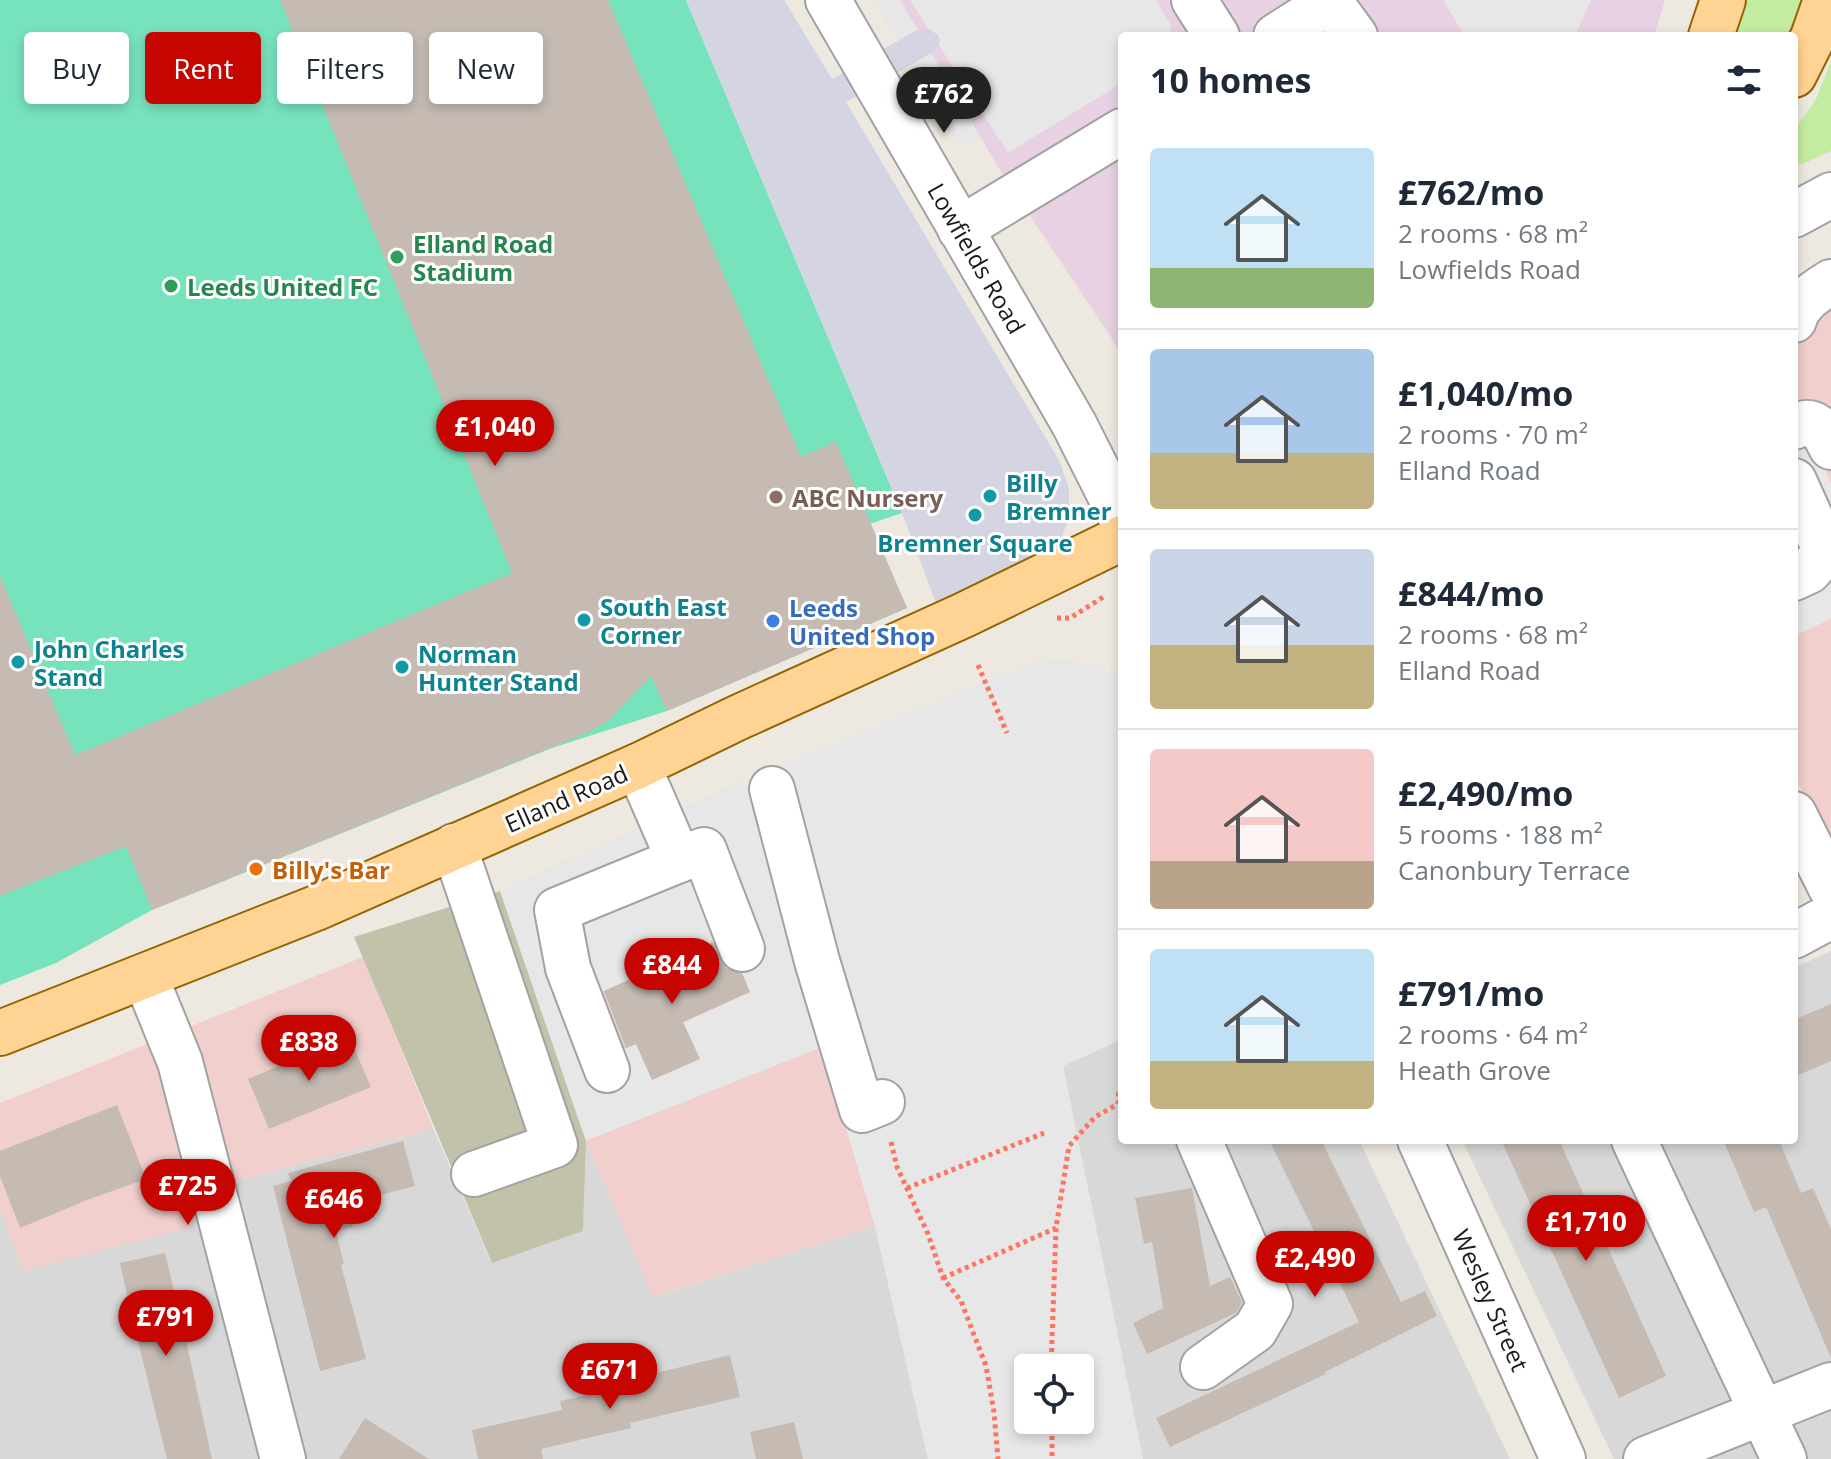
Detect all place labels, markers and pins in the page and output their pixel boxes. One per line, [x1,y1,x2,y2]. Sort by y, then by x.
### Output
pin: £762 [897,67,991,135]
place label: Elland Road Stadium [413,227,553,288]
marker: Elland Road Stadium [388,248,406,266]
place label: Leeds United FC [187,270,378,303]
marker: Leeds United FC [162,277,180,295]
pin: £1,040 [430,400,560,468]
place label: Billy Bremner [1006,466,1112,527]
place label: ABC Nursery [792,481,943,514]
marker: Billy Bremner [981,487,999,505]
marker: ABC Nursery [767,488,785,506]
marker: Bremner Square [966,506,984,524]
place label: Bremner Square [877,526,1073,559]
place label: South East Corner [600,590,727,651]
place label: Leeds United Shop [789,591,935,652]
marker: South East Corner [575,611,593,629]
marker: Leeds United Shop [764,612,782,630]
place label: John Charles Stand [32,632,185,693]
place label: Norman Hunter Stand [418,637,579,698]
marker: John Charles Stand [9,653,27,671]
marker: Norman Hunter Stand [393,658,411,676]
place label: Billy's Bar [272,853,390,886]
marker: Billy's Bar [247,860,265,878]
pin: £844 [625,938,719,1006]
pin: £838 [262,1015,356,1083]
pin: £725 [141,1159,235,1227]
pin: £646 [287,1172,381,1240]
pin: £1,710 [1521,1195,1651,1263]
pin: £2,490 [1250,1231,1380,1299]
pin: £791 [119,1290,213,1358]
pin: £671 [563,1343,657,1411]

